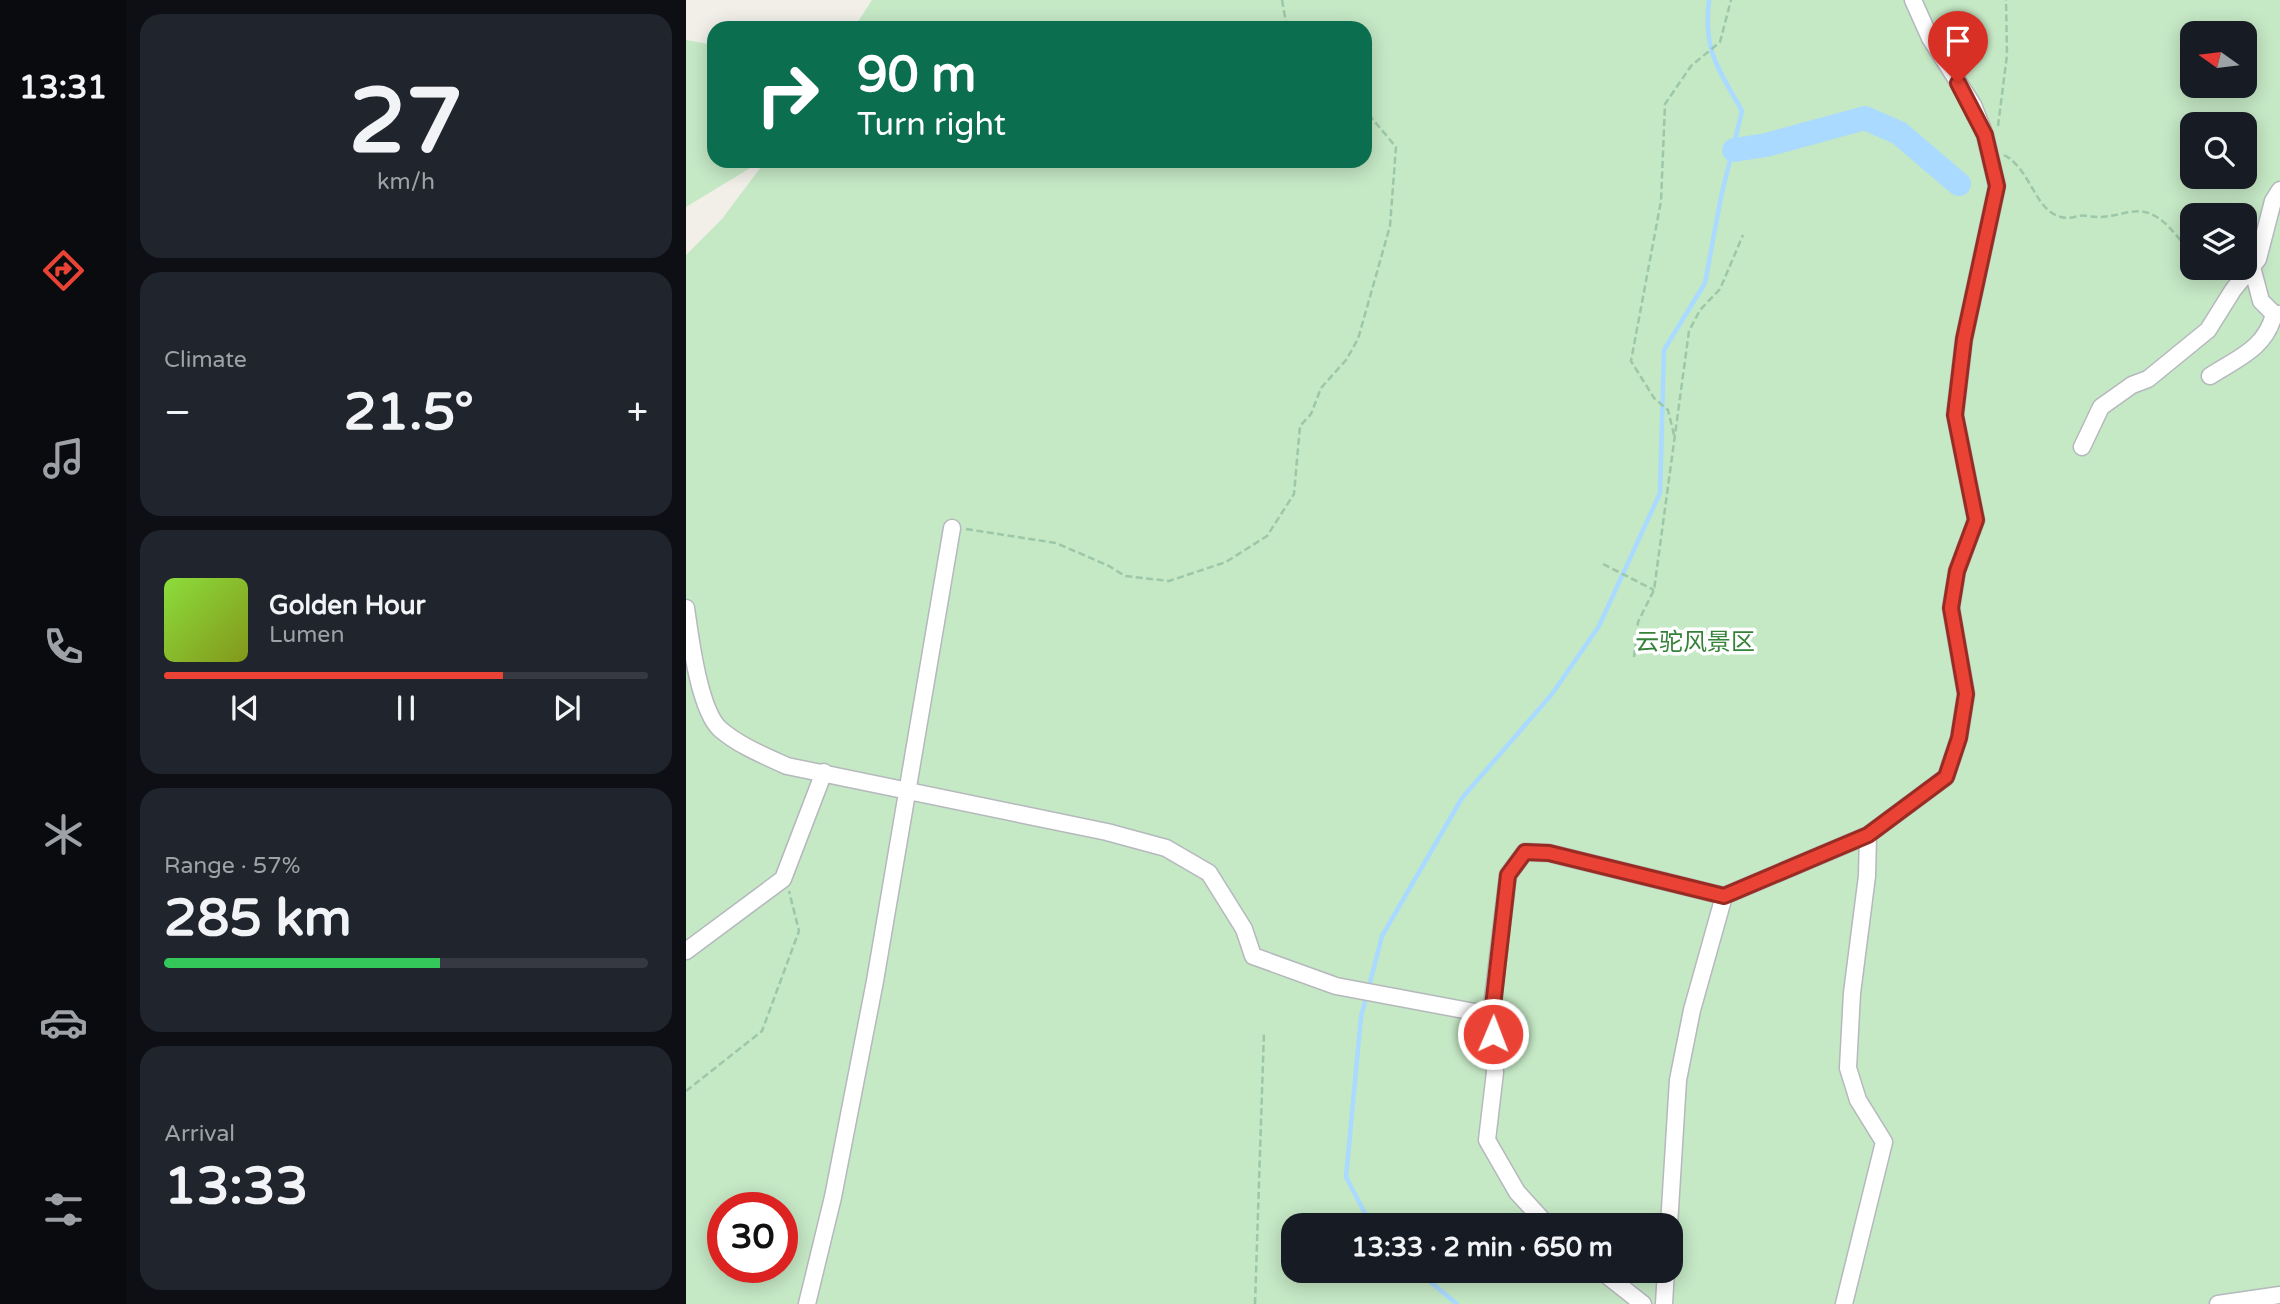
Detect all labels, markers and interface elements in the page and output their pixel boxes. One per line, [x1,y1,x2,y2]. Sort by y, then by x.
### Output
pin [1928,11,1988,83]
north arrow [2180,21,2258,98]
map controls [2180,21,2257,280]
icon: arrive [1939,22,1977,60]
text: 90 m [857,46,976,105]
icon: right [742,49,833,140]
text: 27 [349,67,463,177]
text: 13:31 [19,69,107,107]
text: Turn right [857,106,1006,144]
button: search [2180,112,2257,189]
text: km/h [377,168,435,196]
button: layers [2180,203,2257,280]
icon: directions [39,246,88,295]
text: Climate [164,346,247,374]
text: 21.5° [344,381,474,444]
text: − [164,390,191,436]
text: + [627,390,648,436]
icon: music [39,434,88,483]
text: Golden Hour [269,590,426,621]
text: Lumen [269,621,344,649]
icon: phone [39,622,88,671]
park label: 云驼风景区 [1635,628,1755,657]
icon: previous [226,689,264,727]
icon: pause [387,689,425,727]
icon: next [548,689,586,727]
icon: climate [39,810,88,859]
text: Range · 57% [164,852,300,880]
text: 285 km [164,887,352,950]
position arrow [1456,997,1530,1071]
icon: car [39,998,88,1047]
text: Arrival [164,1120,235,1148]
text: 13:33 [164,1155,308,1218]
icon: filters [39,1185,88,1234]
speed limit sign: 30 [707,1192,798,1283]
text: 13:33 · 2 min · 650 m [1351,1232,1613,1263]

